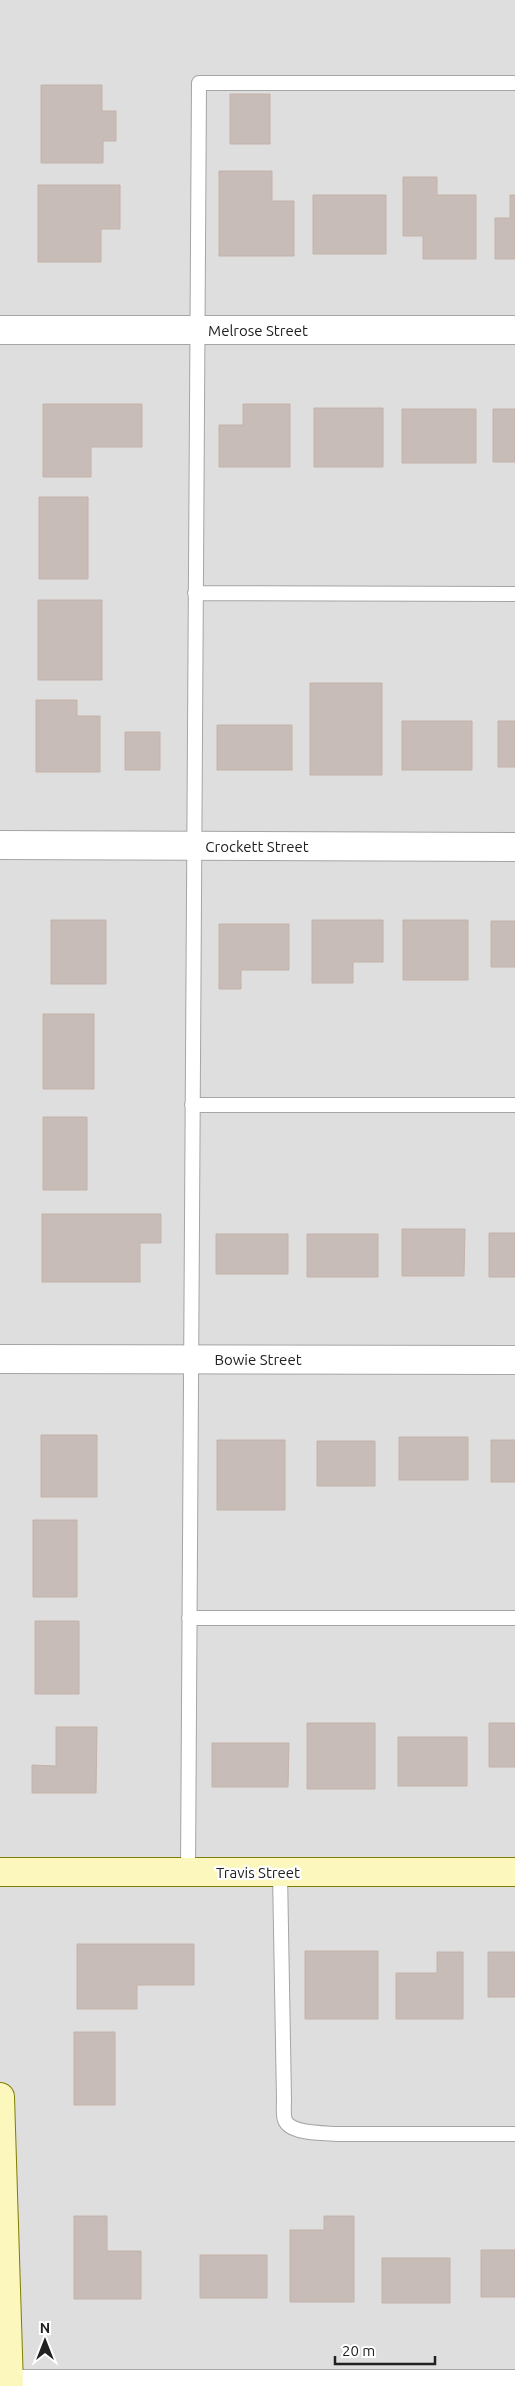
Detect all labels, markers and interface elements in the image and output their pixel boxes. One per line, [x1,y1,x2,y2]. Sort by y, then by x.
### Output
street label: Melrose Street [208,322,308,339]
street label: Crockett Street [205,838,309,855]
street label: Bowie Street [214,1351,302,1368]
street label: Travis Street [216,1864,300,1881]
north arrow [20,2316,70,2366]
text: N [40,2320,50,2336]
scale bar [335,2334,435,2366]
text: 20 m [342,2342,375,2359]

